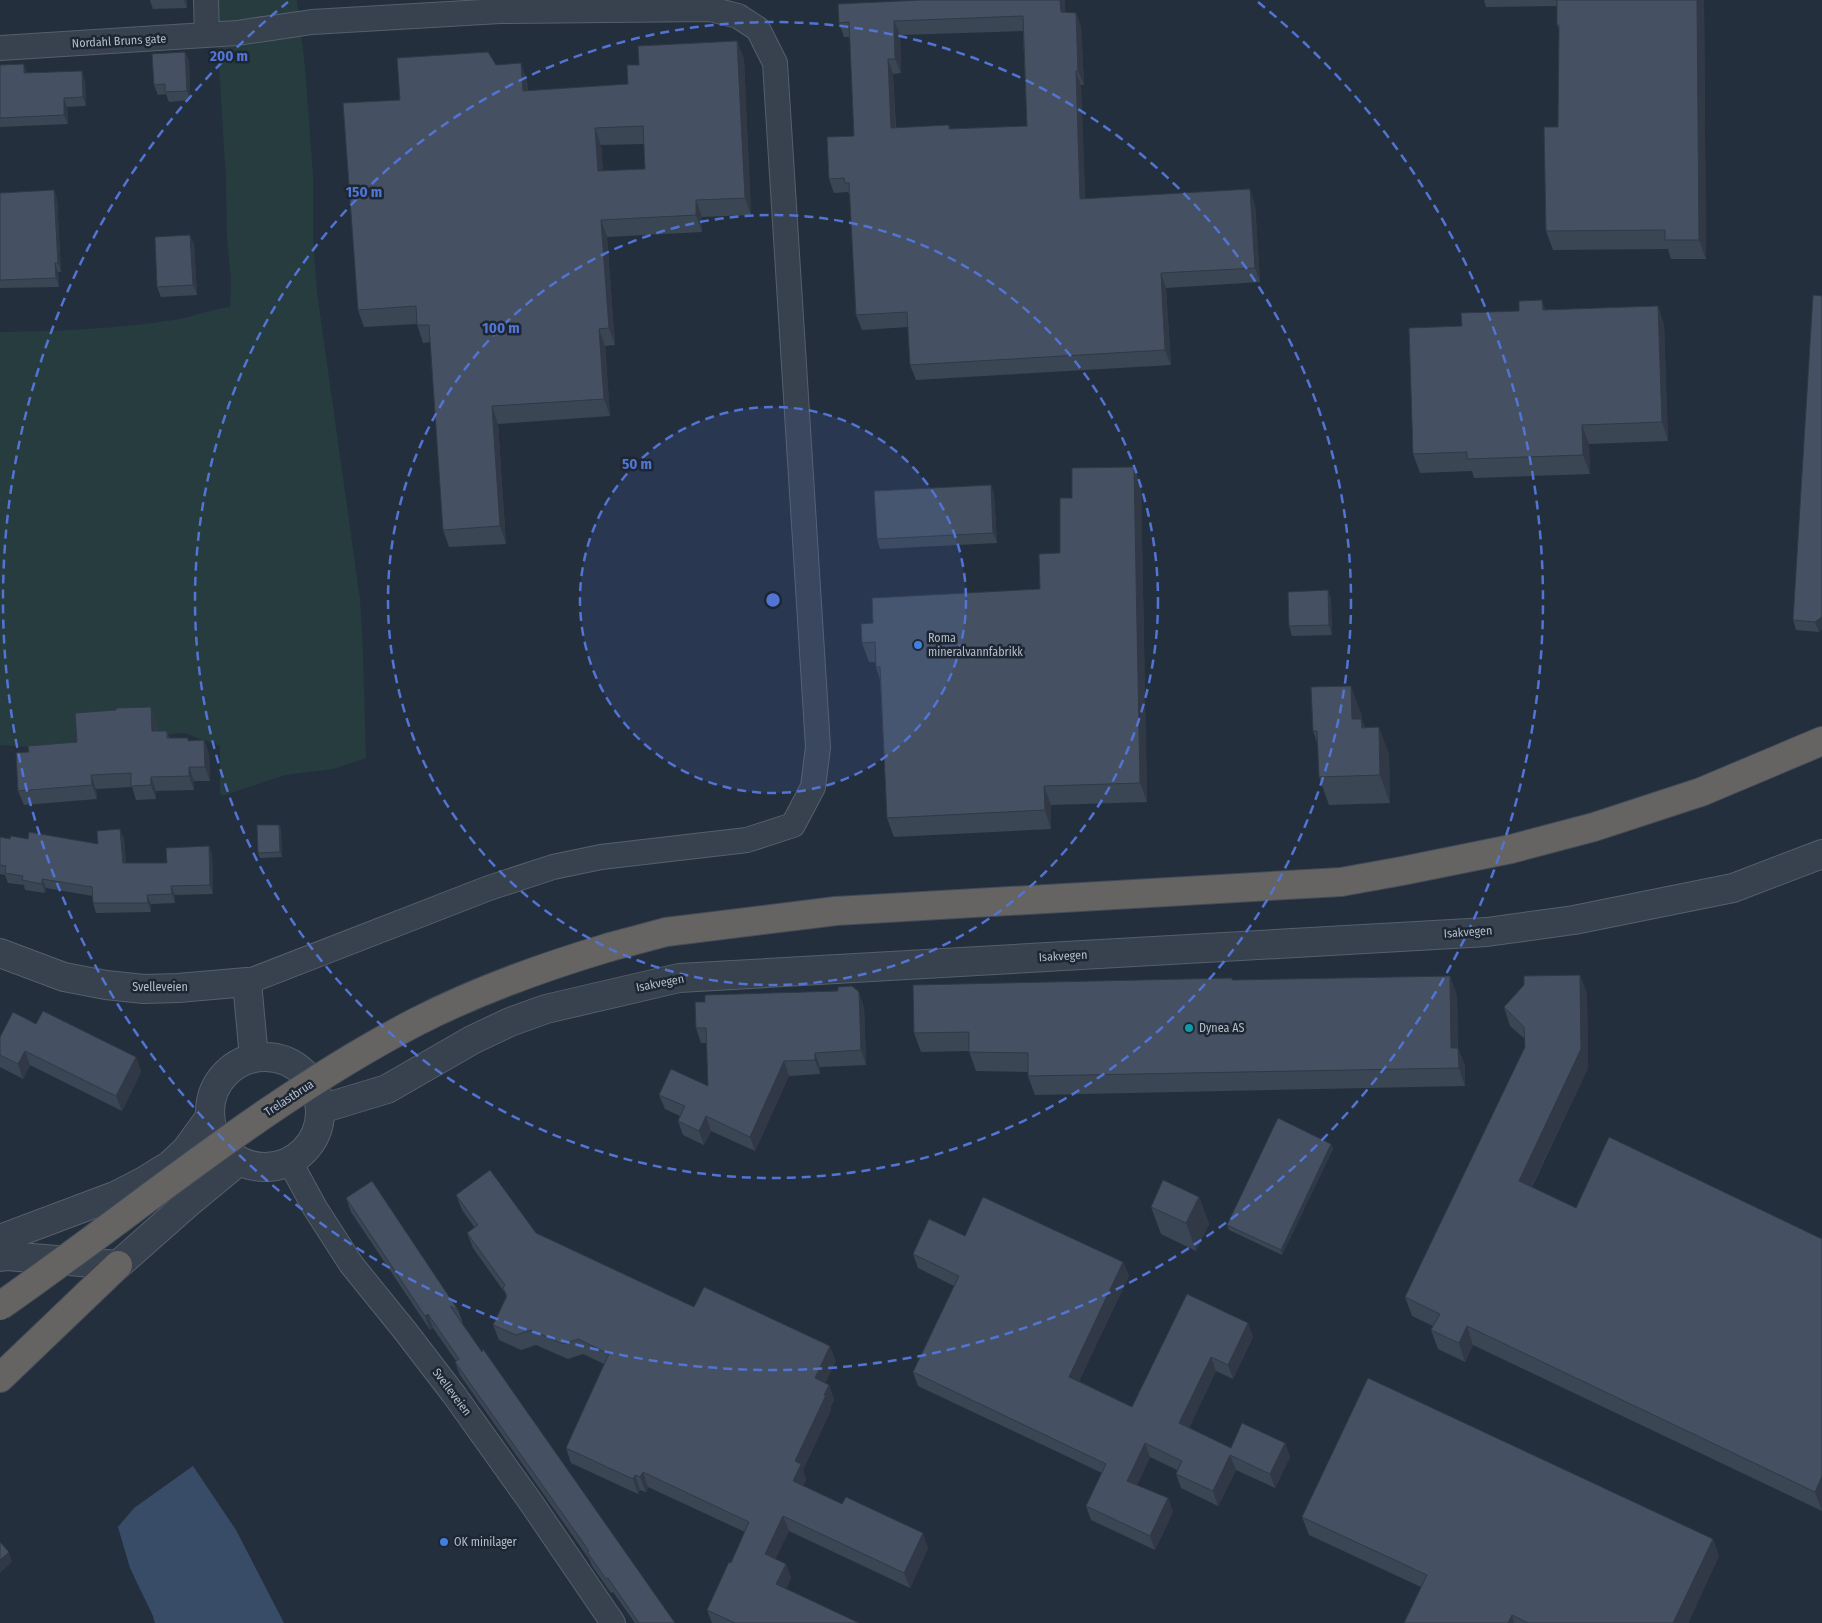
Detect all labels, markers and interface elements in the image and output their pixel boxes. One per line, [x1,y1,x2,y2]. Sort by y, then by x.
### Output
street label: Nordahl Bruns gate [72,32,167,50]
text: 200 m [209,47,248,65]
text: 150 m [346,183,382,201]
text: 100 m [482,319,520,337]
text: 50 m [622,455,652,473]
centre of rings [764,591,782,609]
place label: Roma mineralvannfabrikk [928,631,1023,659]
marker: Roma mineralvannfabrikk [912,639,924,651]
street label: Isakvegen [1443,923,1493,941]
street label: Isakvegen [1038,948,1088,964]
street label: Isakvegen [635,971,685,995]
street label: Svelleveien [132,980,188,994]
place label: Dynea AS [1199,1021,1244,1035]
marker: Dynea AS [1183,1022,1195,1034]
street label: Trelastbrua [262,1077,316,1119]
street label: Svelleveien [430,1366,474,1418]
place label: OK minilager [454,1535,518,1549]
marker: OK minilager [438,1536,450,1548]

